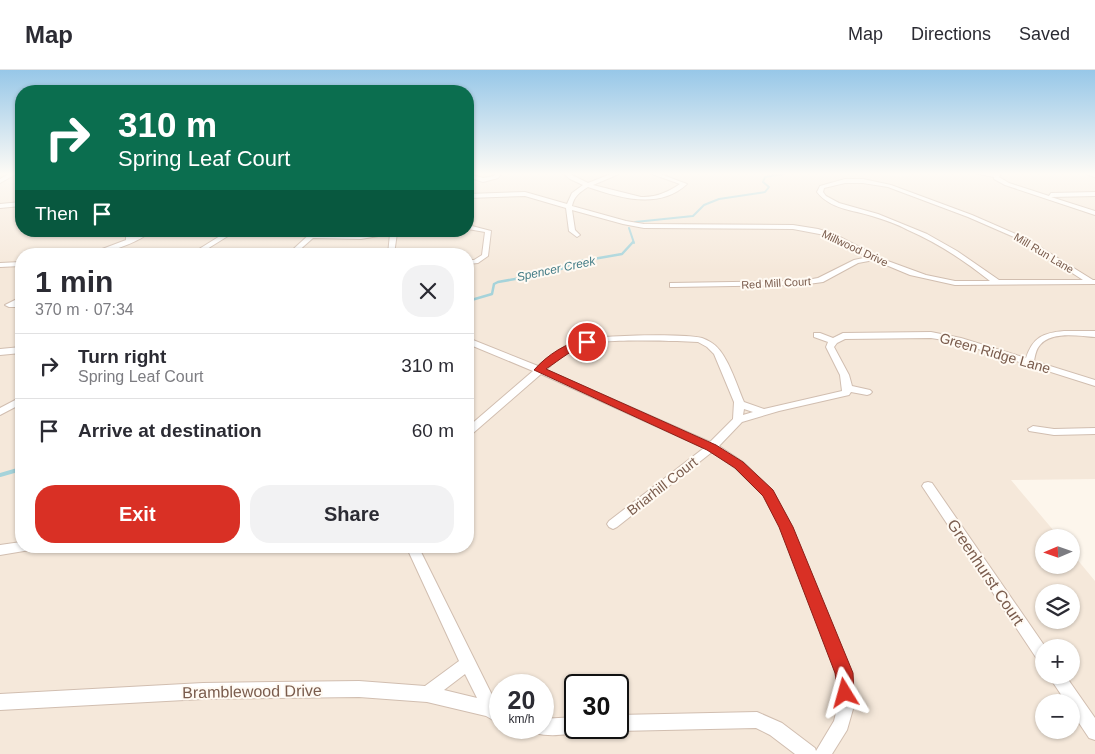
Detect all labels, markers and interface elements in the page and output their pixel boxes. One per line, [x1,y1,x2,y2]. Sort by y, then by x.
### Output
text: Map [25,21,73,48]
text: Map [848,24,883,44]
text: Directions [911,24,991,44]
text: Saved [1019,24,1070,44]
icon: right [35,105,100,170]
text: 310 m [118,105,217,144]
text: Spring Leaf Court [118,146,290,171]
icon: arrive [88,200,116,228]
text: Then [35,203,78,224]
street label: Millwood Drive [820,227,890,269]
street label: Mill Run Lane [1012,231,1076,275]
water label: Spencer Creek [515,254,598,284]
text: 1 min [35,265,113,298]
button: close [402,265,454,317]
street label: Red Mill Court [741,275,811,291]
text: 370 m · 07:34 [35,301,134,318]
pin [566,321,608,363]
icon: arrive [573,328,601,356]
street label: Green Ridge Lane [938,330,1052,377]
text: Turn right [78,346,166,367]
icon: right [35,352,63,380]
text: 310 m [401,355,454,376]
text: Spring Leaf Court [78,368,203,385]
icon: arrive [35,417,63,445]
text: Arrive at destination [78,420,262,441]
text: 60 m [412,420,454,441]
street label: Briarhill Court [624,454,700,518]
button: Exit [35,485,240,543]
button: Share [250,485,454,543]
street label: Greenhurst Court [944,516,1028,629]
north arrow [1035,529,1080,574]
map controls [1035,529,1080,739]
button: layers [1035,584,1080,629]
button: + [1035,639,1080,684]
position arrow [818,666,870,718]
speed limit sign: 30 [564,674,629,739]
street label: Bramblewood Drive [182,682,322,701]
text: 20 [508,686,535,714]
button: − [1035,694,1080,739]
text: km/h [508,712,535,726]

